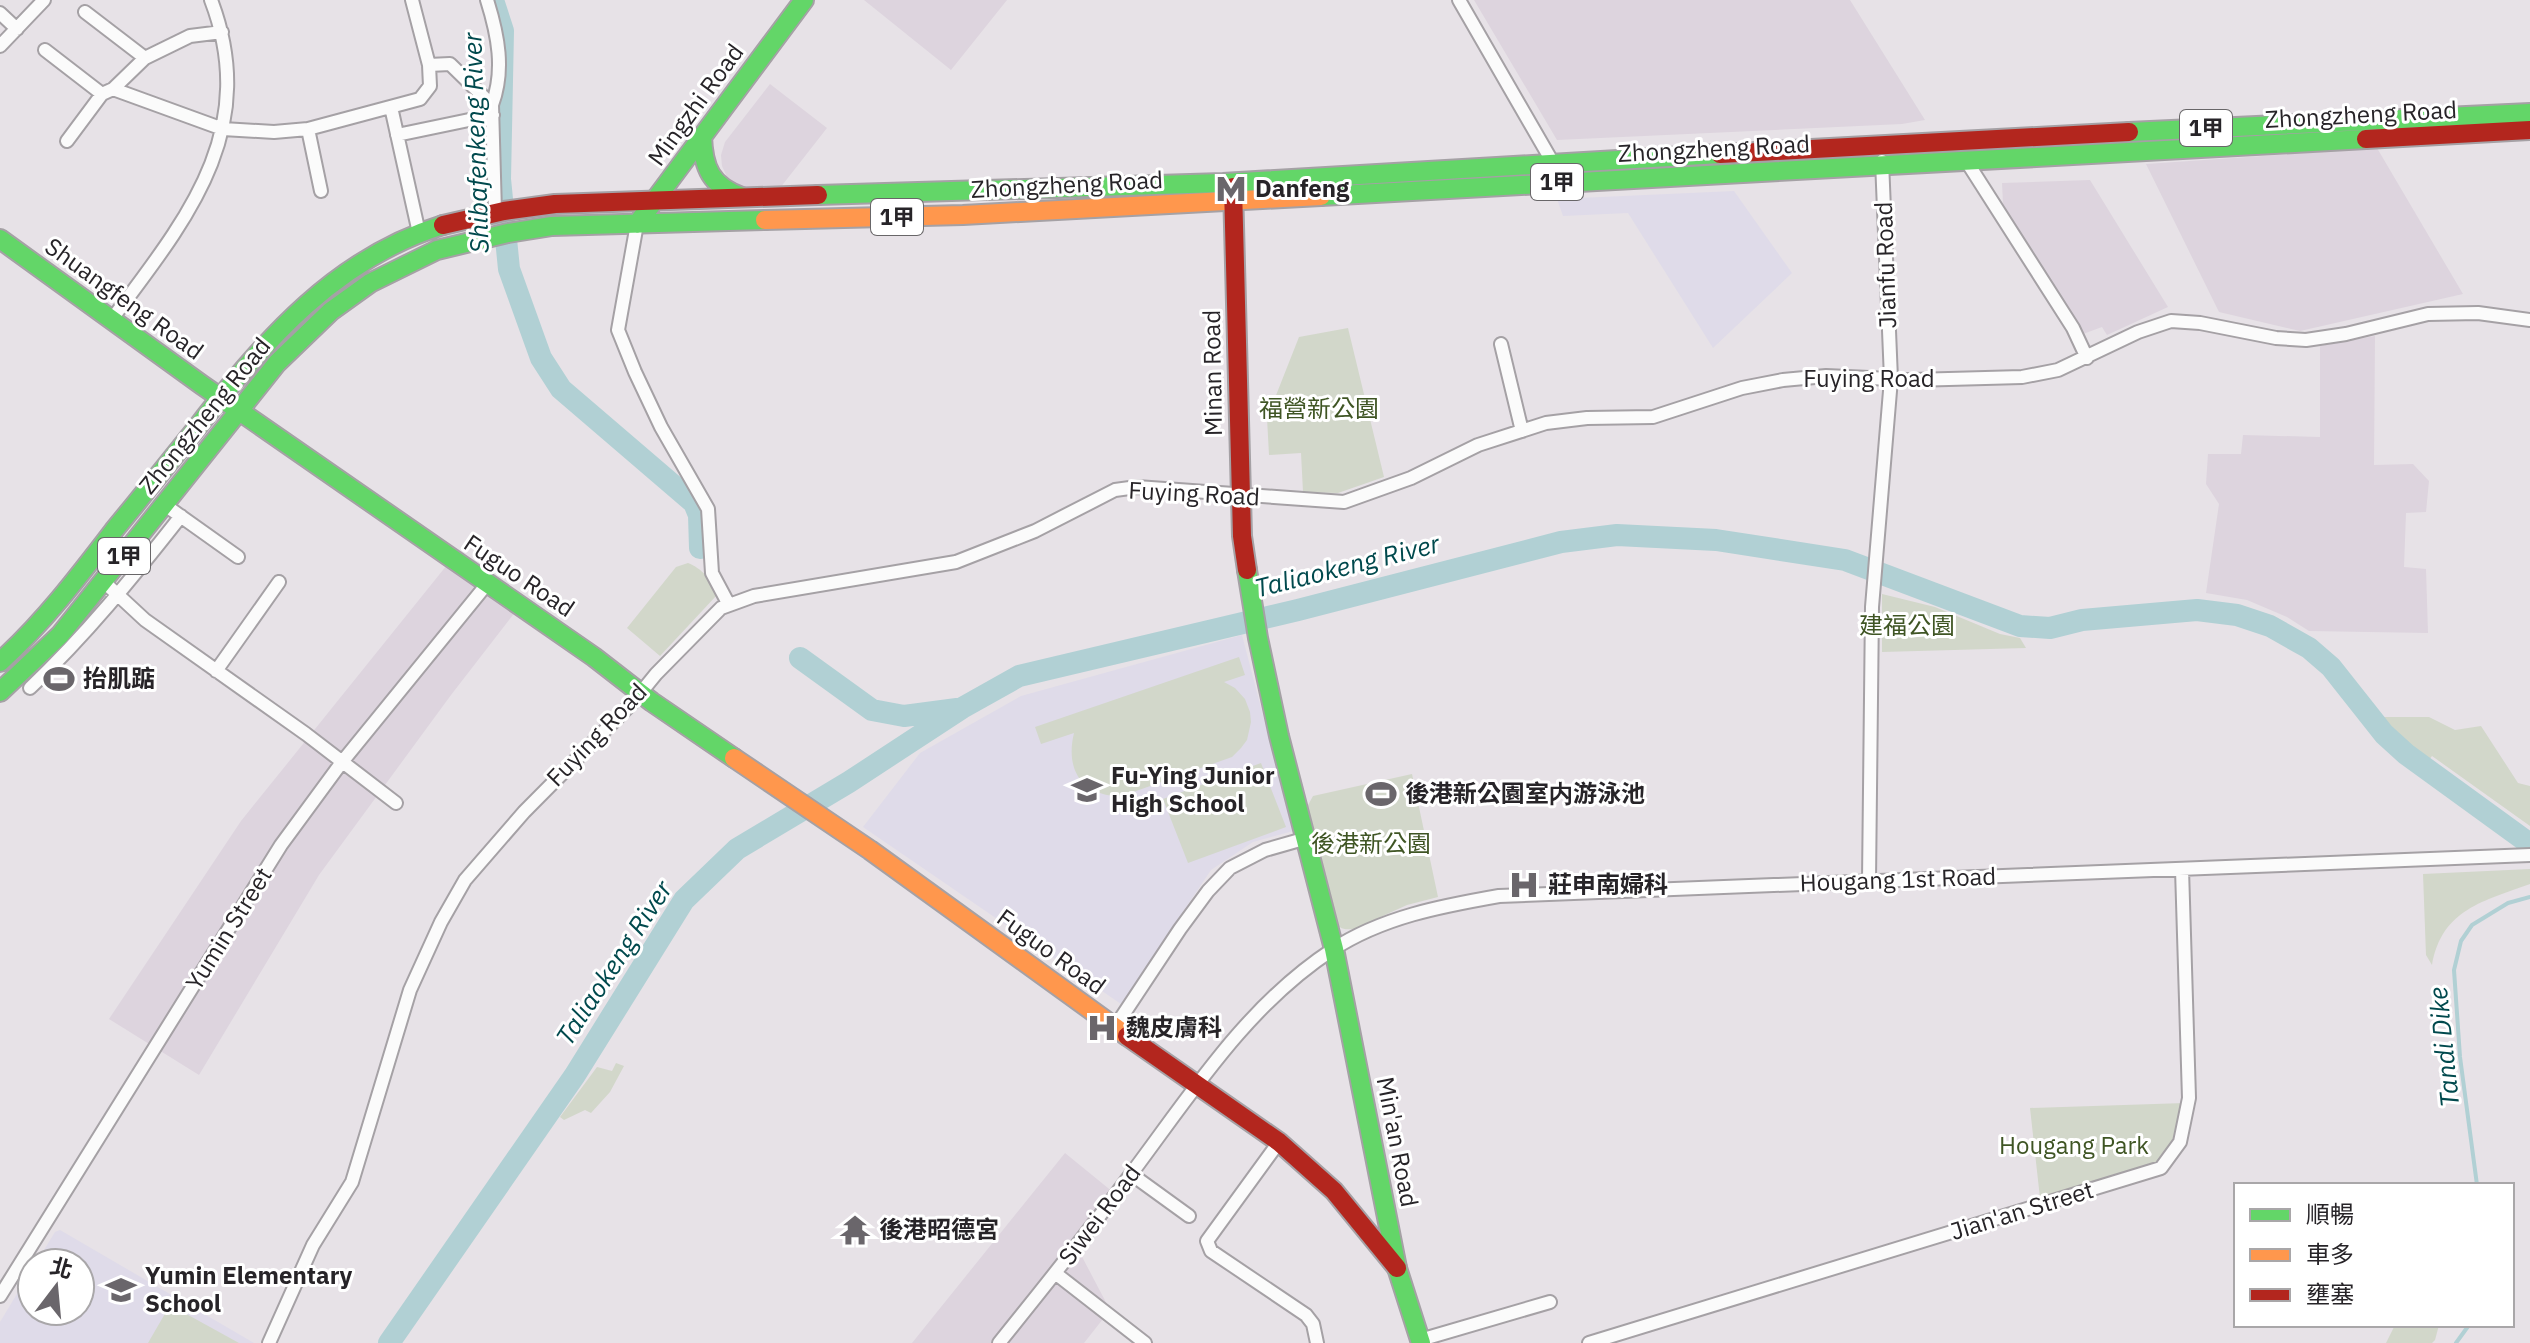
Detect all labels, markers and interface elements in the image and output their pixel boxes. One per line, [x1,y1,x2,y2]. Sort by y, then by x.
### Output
water label: Shibafenkeng River [454,30,496,254]
street label: Mingzhi Road [640,37,750,172]
street label: Zhongzheng Road [2264,93,2458,135]
road number: 1甲 [2180,110,2232,146]
street label: Zhongzheng Road [1617,127,1811,169]
street label: Zhongzheng Road [970,163,1164,205]
road number: 1甲 [1531,164,1583,200]
metro station icon: Danfeng [1214,172,1248,206]
place label: Danfeng [1255,172,1350,204]
road number: 1甲 [871,199,923,235]
street label: Jianfu Road [1867,201,1903,329]
street label: Shuangfeng Road [39,230,210,366]
street label: Minan Road [1195,310,1229,436]
street label: Zhongzheng Road [131,331,277,500]
street label: Fuying Road [1803,362,1935,394]
park label: 福營新公園 [1259,392,1379,424]
street label: Fuying Road [1128,474,1261,512]
water label: Taliaokeng River [1251,525,1444,604]
street label: Fuguo Road [458,526,581,624]
road number: 1甲 [98,538,150,574]
park label: 建福公園 [1859,609,1955,641]
sports icon: 抬肌踮 [42,662,76,696]
place label: 抬肌踮 [83,662,155,694]
street label: Fuying Road [539,676,653,793]
place label: Fu-Ying Junior High School [1111,759,1275,819]
school or university icon: Fu-Ying Junior High School [1070,773,1104,807]
sports icon: 後港新公園室内游泳池 [1364,777,1398,811]
place label: 後港新公園室内游泳池 [1405,777,1645,809]
park label: 後港新公園 [1311,827,1431,859]
street label: Hougang 1st Road [1799,860,1997,898]
street label: Yumin Street [178,861,279,996]
hospital icon: 莊申南婦科 [1507,868,1541,902]
place label: 莊申南婦科 [1548,868,1668,900]
water label: Taliaokeng River [547,872,680,1051]
street label: Fuguo Road [991,901,1112,1001]
water label: Tandi Dike [2420,985,2466,1109]
hospital icon: 魏皮膚科 [1085,1011,1119,1045]
place label: 魏皮膚科 [1126,1011,1222,1043]
street label: Min'an Road [1370,1074,1426,1210]
park label: Hougang Park [1999,1129,2149,1161]
street label: Siwei Road [1051,1158,1148,1271]
street label: Jian'an Street [1946,1173,2097,1247]
legend [2234,1183,2514,1327]
text: 順暢 [2306,1198,2354,1230]
temple icon: 後港昭德宮 [838,1213,872,1247]
place label: 後港昭德宮 [879,1213,999,1245]
text: 車多 [2306,1238,2354,1270]
north arrow [16,1247,96,1327]
text: 北 [47,1250,76,1284]
place label: Yumin Elementary School [145,1259,352,1319]
school or university icon: Yumin Elementary School [104,1273,138,1307]
text: 壅塞 [2306,1278,2354,1310]

